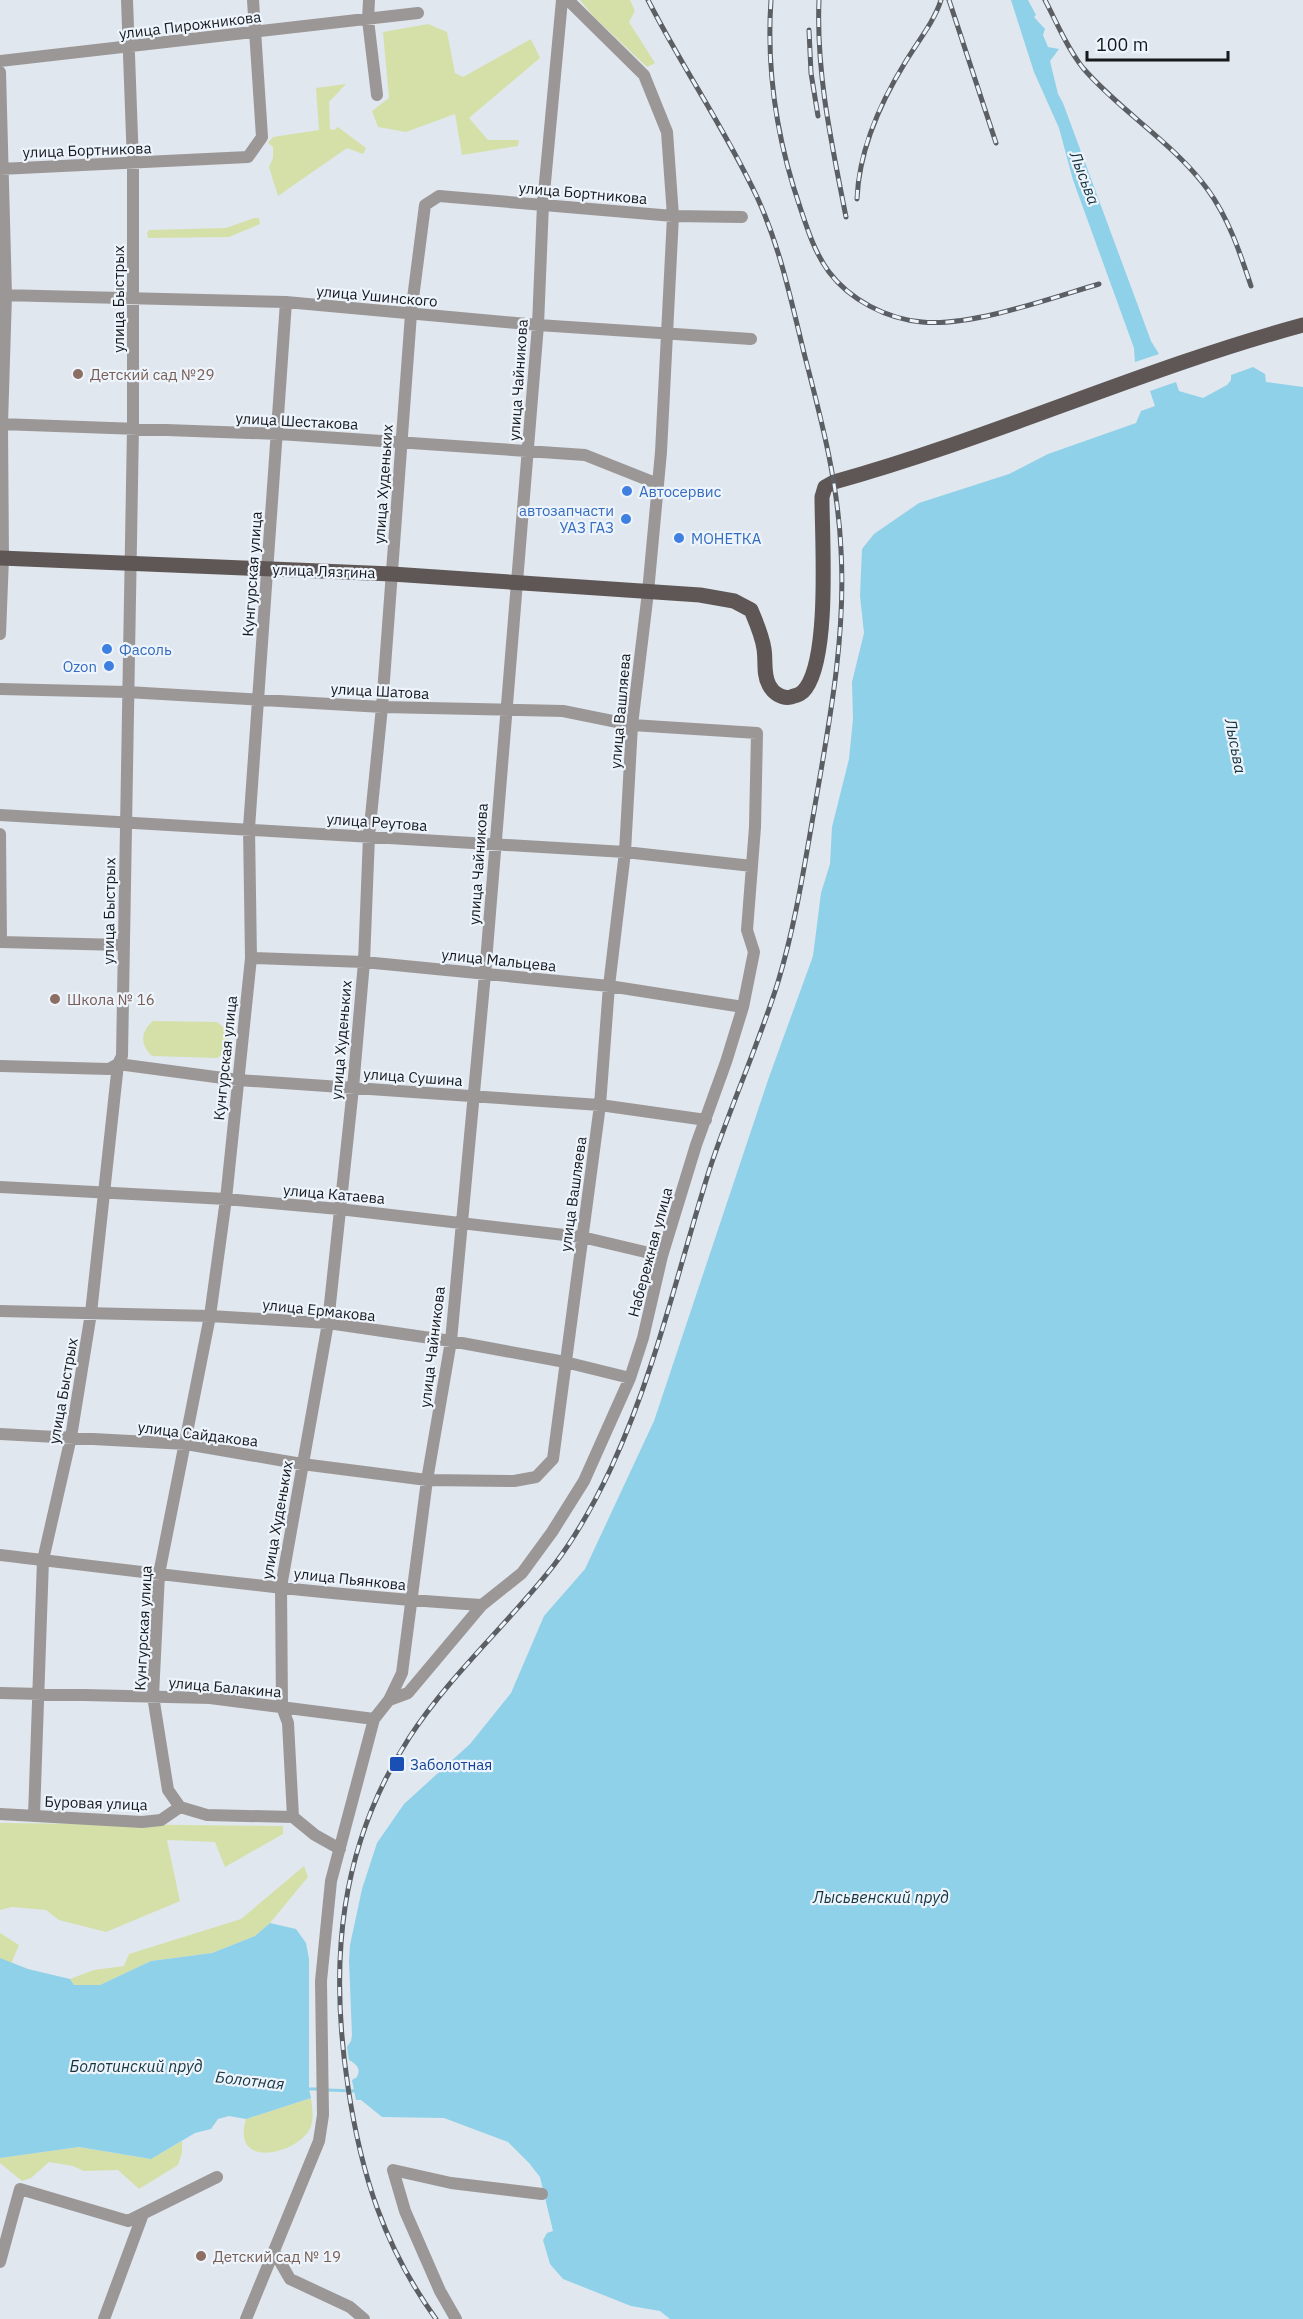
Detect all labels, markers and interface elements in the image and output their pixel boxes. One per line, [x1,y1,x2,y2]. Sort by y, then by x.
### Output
street label: улица Пирожникова [118,7,262,43]
scale bar [1087,24,1228,62]
text: 100 m [1096,33,1148,56]
street label: улица Бортникова [22,138,152,162]
water label: Лысьва [1065,148,1104,207]
street label: улица Бортникова [518,178,648,208]
street label: улица Быстрых [109,245,128,353]
street label: улица Ушинского [316,281,438,311]
street label: улица Чайникова [504,319,532,441]
place label: Детский сад №29 [90,365,215,384]
marker: Детский сад №29 [71,367,85,381]
street label: улица Шестакова [235,408,359,434]
street label: улица Худеньких [369,423,397,544]
place label: Автосервис [639,482,722,501]
marker: Автосервис [620,484,634,498]
place label: автозапчасти УАЗ ГАЗ [519,501,614,537]
street label: Кунгурская улица [238,511,266,637]
marker: автозапчасти УАЗ ГАЗ [619,512,633,526]
place label: МОНЕТКА [691,529,762,548]
marker: МОНЕТКА [672,531,686,545]
street label: улица Лязгина [272,560,376,582]
place label: Фасоль [119,640,172,659]
marker: Фасоль [100,642,114,656]
street label: улица Вашляева [605,652,635,770]
place label: Ozon [63,657,97,676]
marker: Ozon [102,659,116,673]
street label: улица Шатова [330,679,430,703]
water label: Лысьва [1221,716,1251,775]
street label: улица Чайникова [464,803,492,925]
street label: улица Реутова [326,809,428,835]
street label: улица Быстрых [99,857,119,965]
street label: улица Мальцева [441,945,557,975]
street label: улица Худеньких [326,979,356,1101]
place label: Школа № 16 [67,990,155,1009]
marker: Школа № 16 [48,992,62,1006]
street label: Кунгурская улица [209,995,241,1121]
street label: улица Сушина [363,1064,463,1090]
street label: улица Вашляева [556,1135,590,1253]
street label: улица Катаева [282,1180,386,1208]
street label: Набережная улица [624,1185,676,1319]
street label: улица Чайникова [415,1285,449,1409]
street label: улица Ермакова [261,1295,377,1325]
street label: улица Быстрых [44,1336,82,1446]
street label: улица Сайдакова [137,1417,259,1451]
street label: улица Худеньких [257,1459,297,1581]
street label: улица Пьянкова [293,1564,407,1594]
street label: Кунгурская улица [130,1565,156,1691]
street label: улица Балакина [168,1673,282,1701]
marker: Заболотная [388,1755,406,1773]
place label: Заболотная [410,1755,492,1774]
street label: Буровая улица [44,1792,148,1814]
water label: Лысьвенский пруд [812,1887,949,1907]
water label: Болотинский пруд [69,2056,203,2076]
water label: Болотная [214,2066,286,2094]
place label: Детский сад № 19 [213,2247,341,2266]
marker: Детский сад № 19 [194,2249,208,2263]

